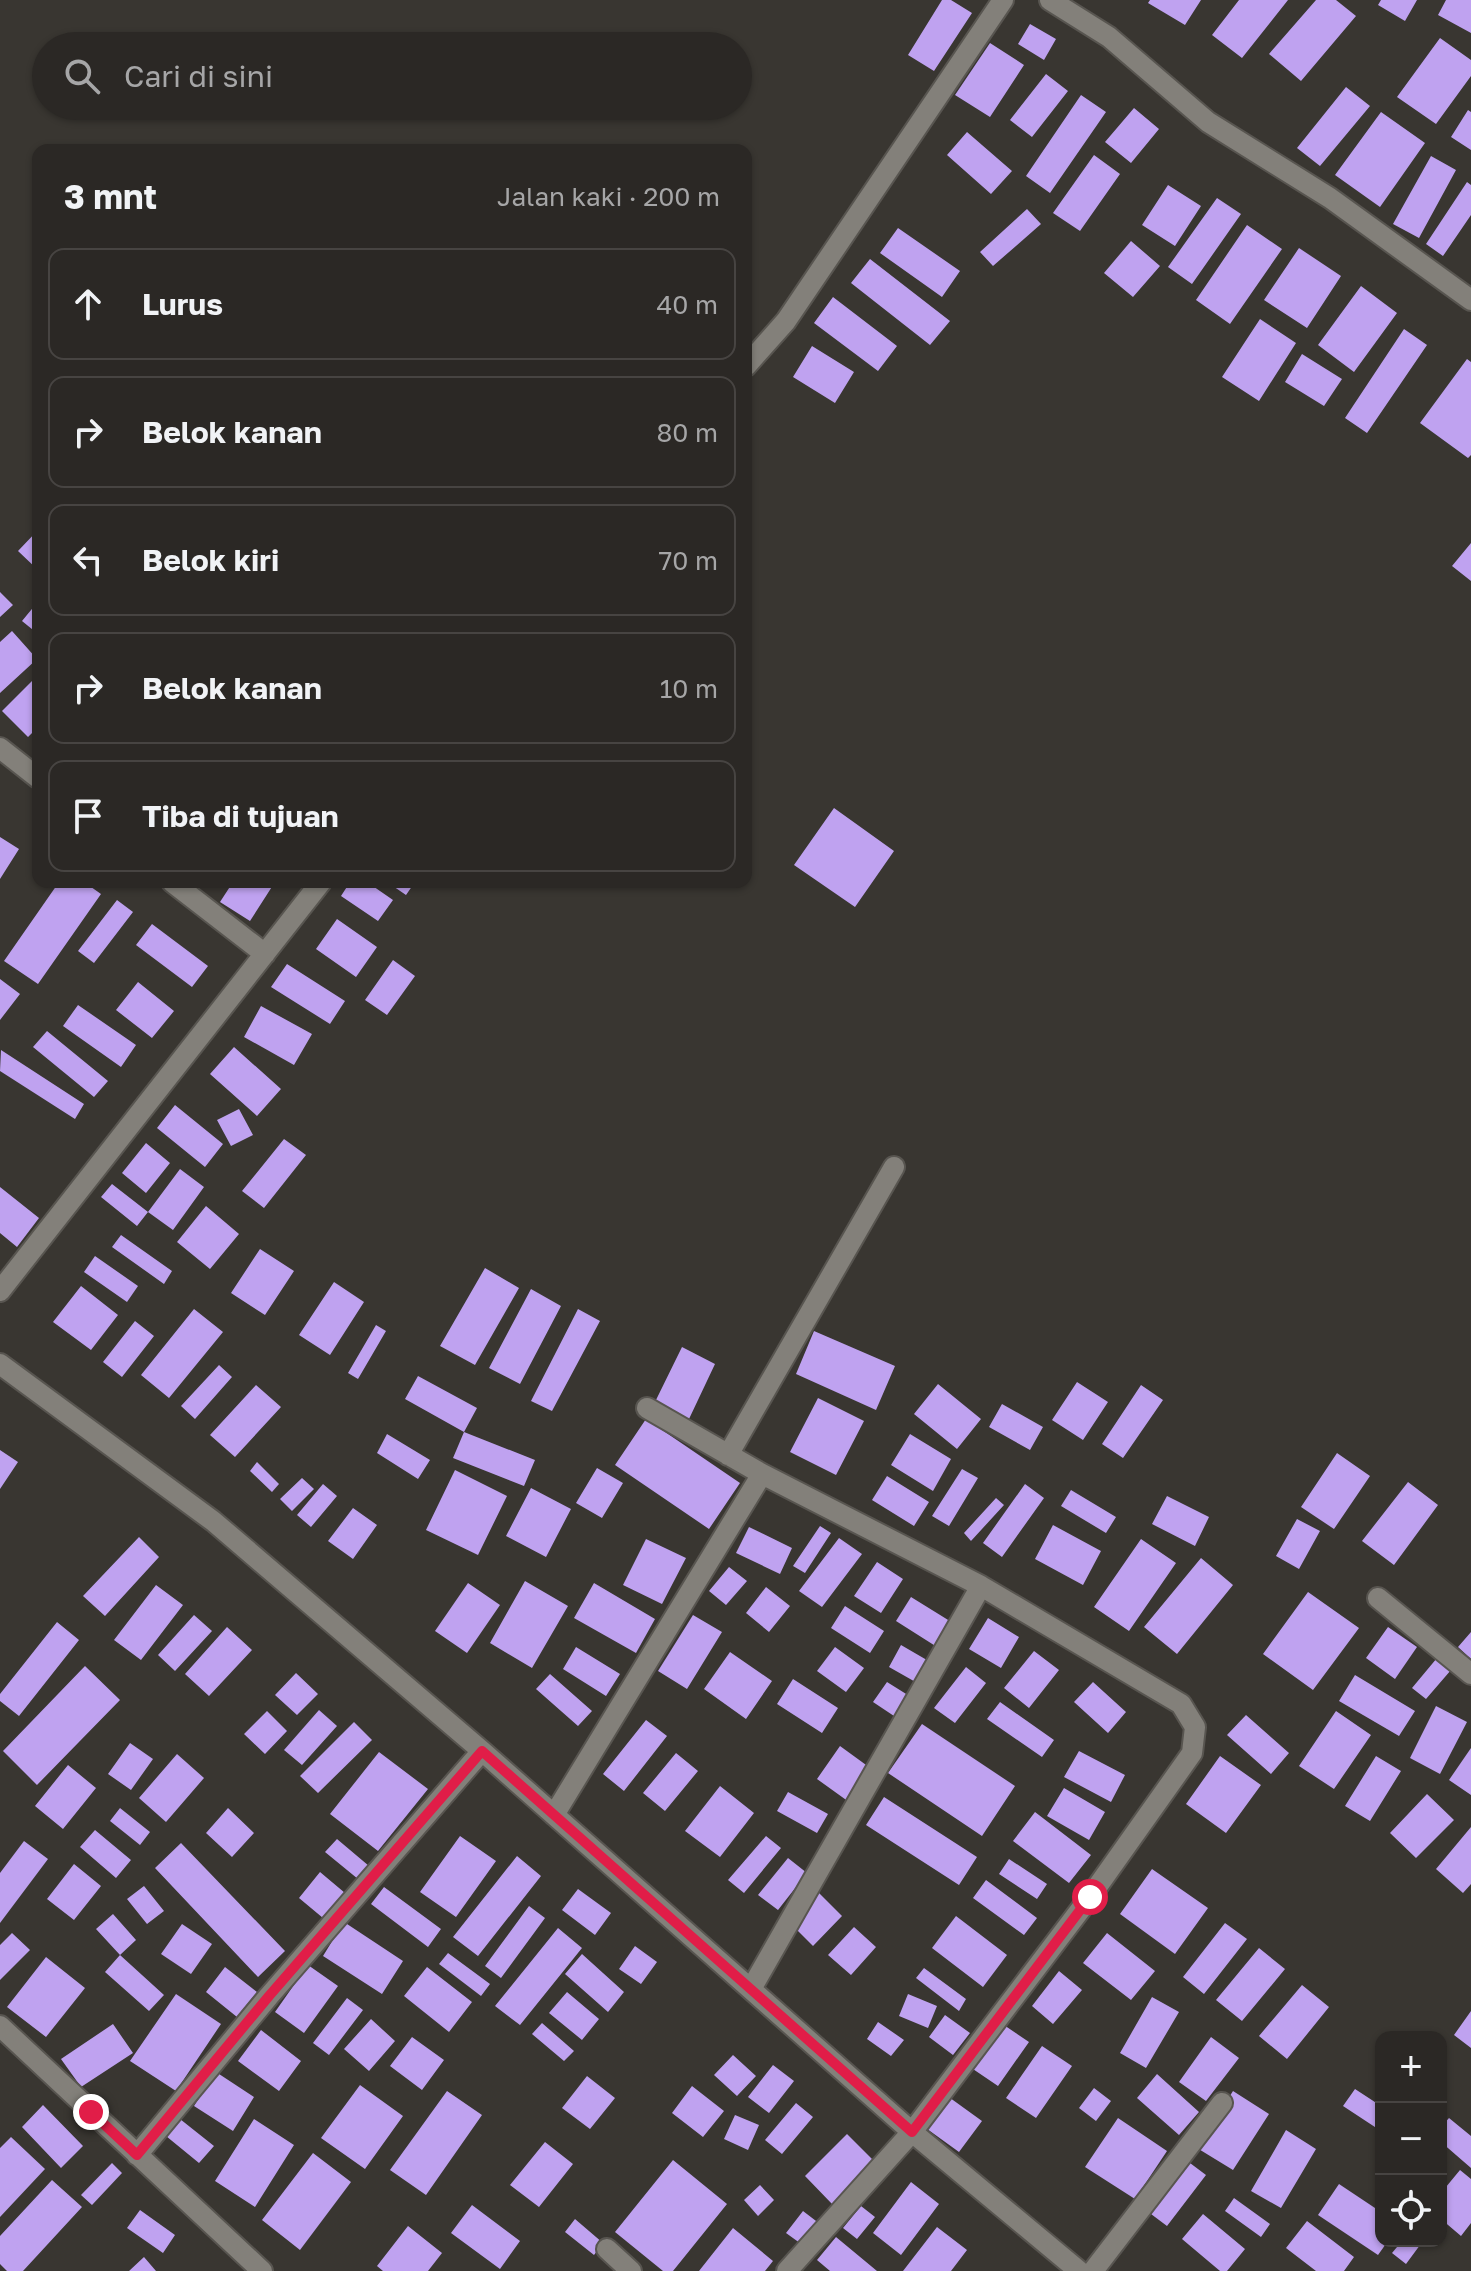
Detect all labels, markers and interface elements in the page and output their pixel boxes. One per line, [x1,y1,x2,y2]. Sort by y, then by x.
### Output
search box [32,32,752,120]
icon: search [60,54,104,98]
text: Cari di sini [124,58,273,94]
text: 3 mnt [64,176,157,216]
text: Jalan kaki · 200 m [497,181,720,212]
icon: ahead [66,282,110,326]
text: Lurus [142,286,223,322]
text: 40 m [657,289,718,320]
icon: right [66,410,110,454]
text: Belok kanan [142,414,322,450]
text: 80 m [657,417,718,448]
icon: left [66,538,110,582]
text: Belok kiri [142,542,279,578]
text: 70 m [659,545,718,576]
icon: right [66,666,110,710]
text: Belok kanan [142,670,322,706]
text: 10 m [660,673,718,704]
icon: arrive [66,794,110,838]
text: Tiba di tujuan [142,798,339,834]
route start [1072,1879,1108,1915]
map controls [1375,2031,1447,2247]
button: + [1375,2031,1447,2103]
route end [73,2094,109,2130]
button: − [1375,2103,1447,2175]
button: locate [1375,2175,1447,2247]

